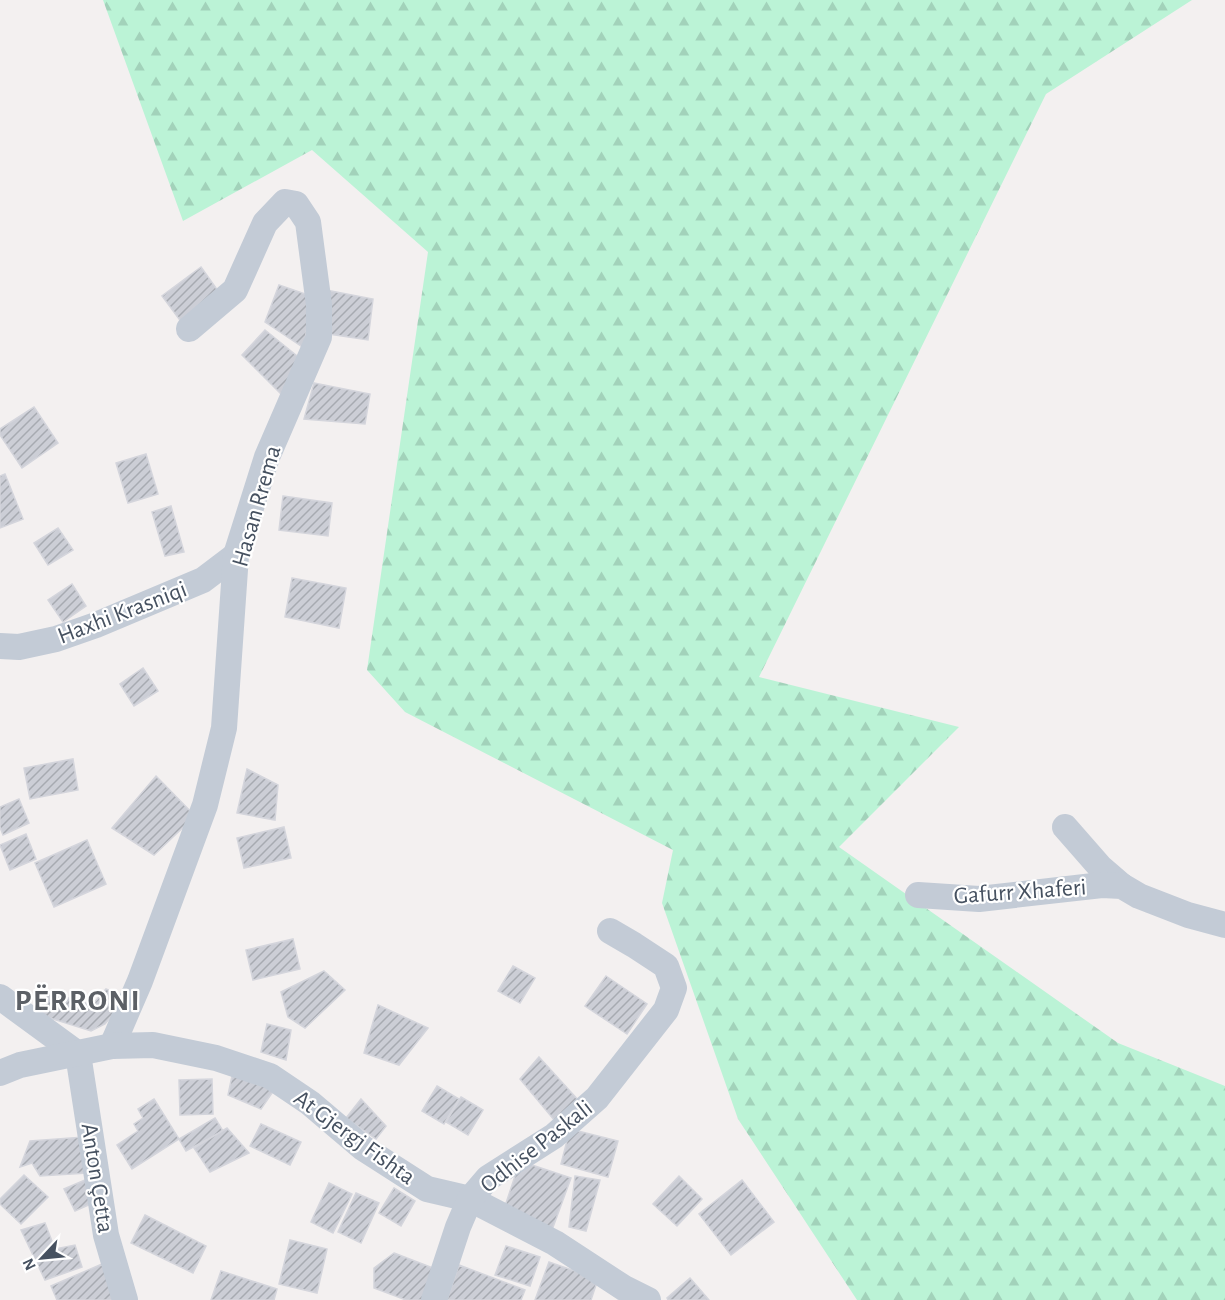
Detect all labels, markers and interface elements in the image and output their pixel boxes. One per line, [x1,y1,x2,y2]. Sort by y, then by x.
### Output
street label: Hasan Rrema [228,443,286,570]
street label: Haxhi Krasniqi [54,577,190,649]
street label: Gafurr Xhaferi [953,875,1087,909]
district label: PËRRONI [15,984,141,1016]
street label: At Gjergj Fishta [289,1086,419,1190]
street label: Odhise Paskali [476,1096,597,1198]
street label: Anton Çetta [77,1122,118,1235]
north arrow [12,1228,72,1288]
text: N [20,1256,39,1273]

